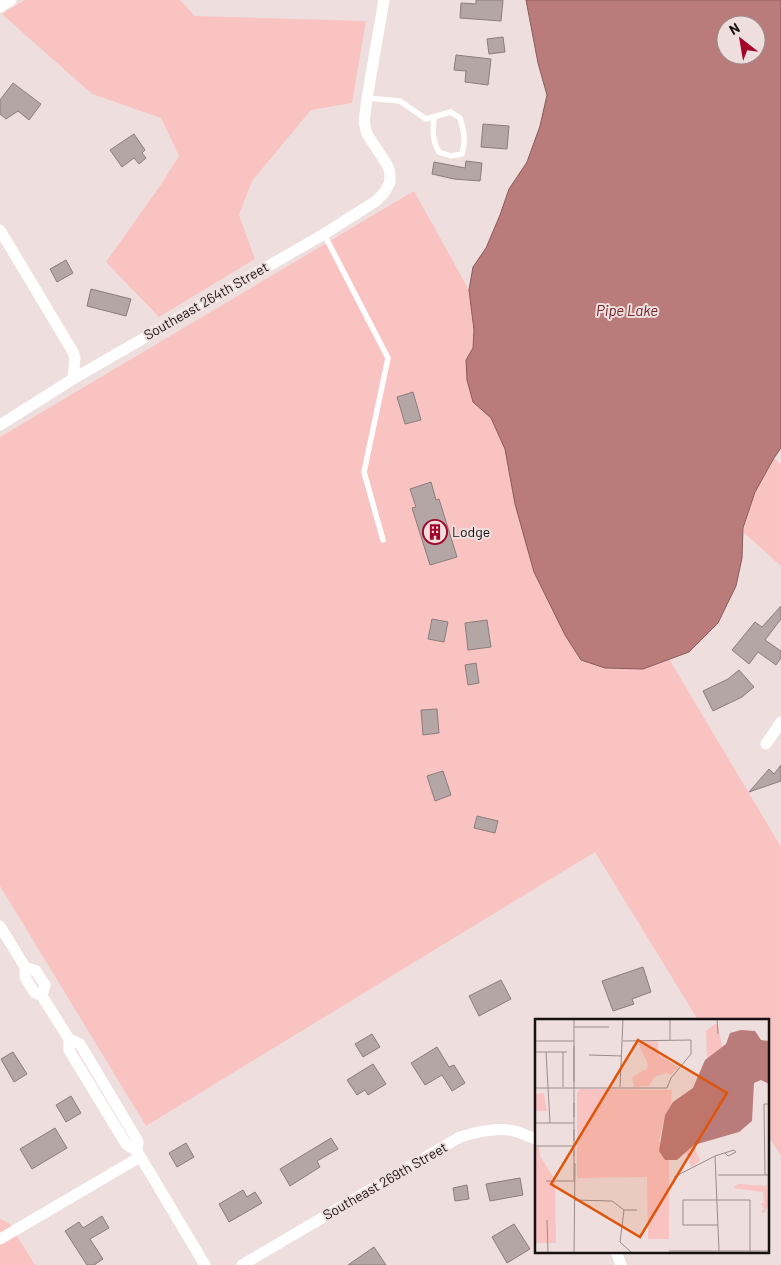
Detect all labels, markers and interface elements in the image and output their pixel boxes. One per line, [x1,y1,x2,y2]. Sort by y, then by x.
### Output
north arrow [716,15,766,65]
text: N [726,19,742,38]
street label: Southeast 264th Street [140,258,271,343]
water label: Pipe Lake [596,301,658,319]
building icon: Lodge [422,519,448,545]
place label: Lodge [452,523,490,540]
inset map [535,1019,768,1252]
street label: Southeast 269th Street [320,1138,450,1223]

